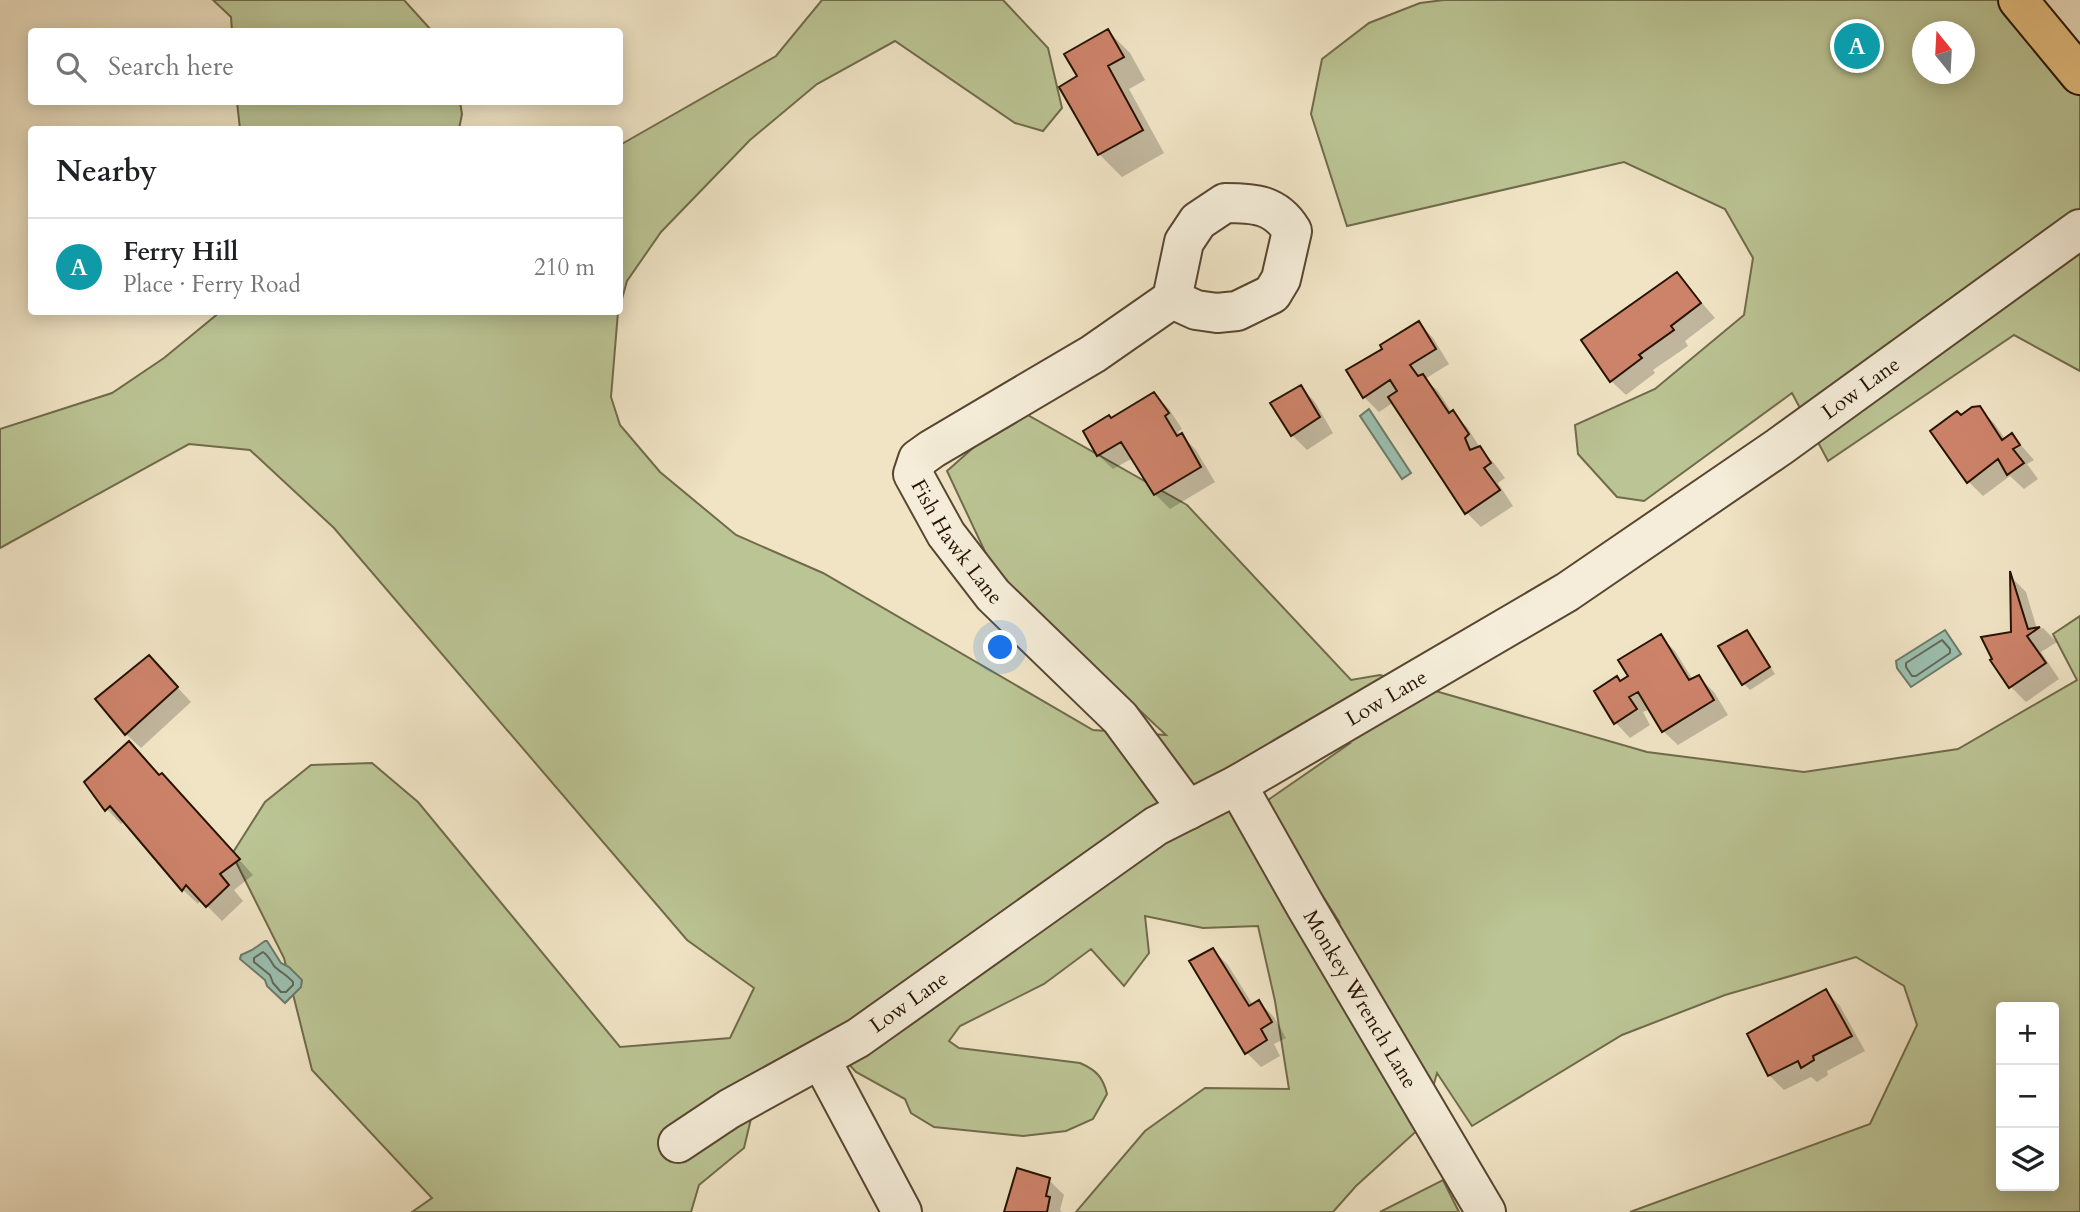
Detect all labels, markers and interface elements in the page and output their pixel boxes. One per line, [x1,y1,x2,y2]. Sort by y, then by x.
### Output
pin: A [1834,20,1880,72]
north arrow [1912,21,1975,84]
search box [28,28,623,105]
icon: search [52,48,90,86]
text: Search here [108,49,234,84]
text: Nearby [56,151,157,192]
text: Ferry Hill [123,234,238,269]
text: A [70,252,88,283]
text: 210 m [534,252,595,283]
text: Place · Ferry Road [123,269,301,300]
street label: Low Lane [1816,350,1906,426]
street label: Fish Hawk Lane [904,474,1009,611]
your location [983,630,1017,664]
street label: Low Lane [1340,663,1433,733]
street label: Monkey Wrench Lane [1296,904,1424,1094]
street label: Low Lane [864,964,954,1040]
map controls [1996,1002,2059,1191]
button: + [1996,1002,2059,1065]
button: − [1996,1065,2059,1128]
button: layers [1996,1128,2059,1191]

